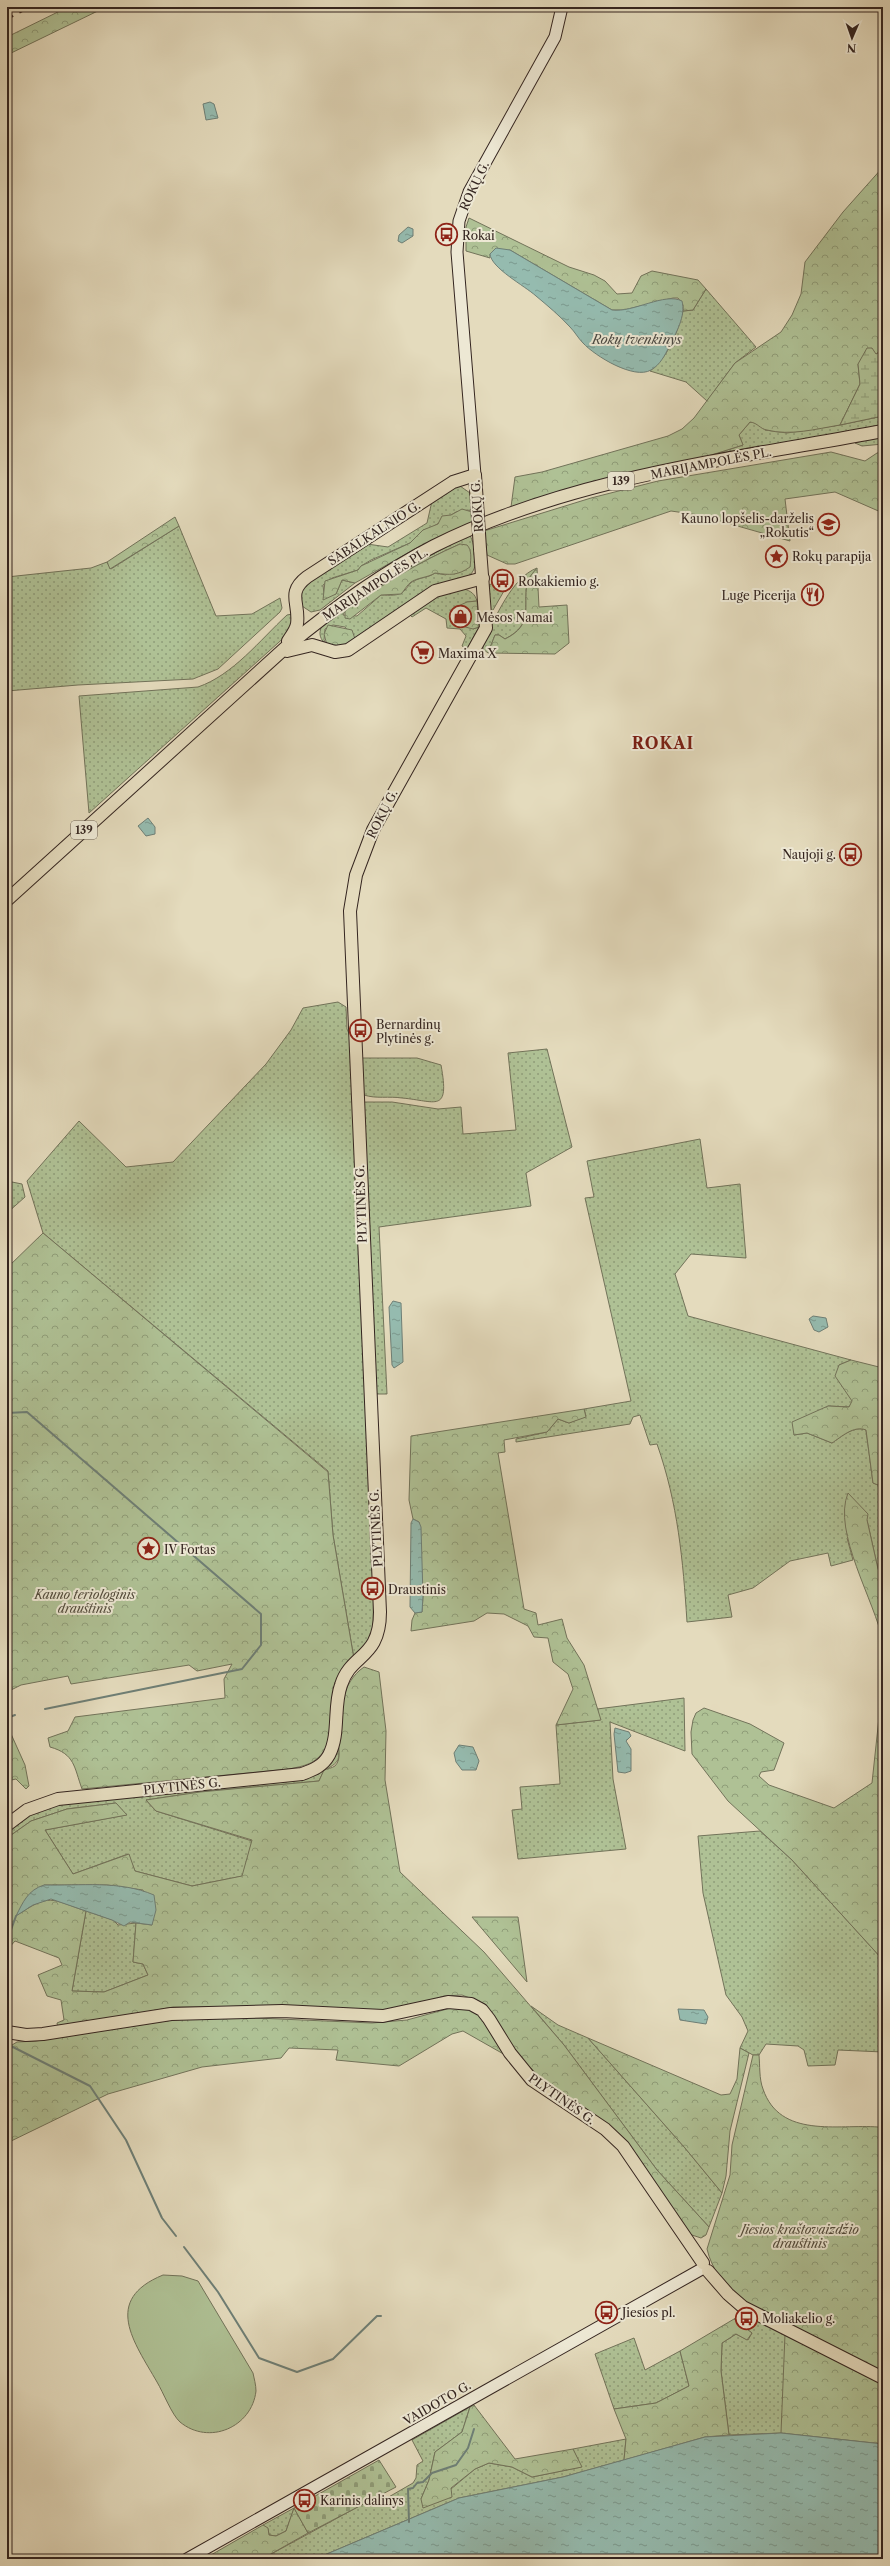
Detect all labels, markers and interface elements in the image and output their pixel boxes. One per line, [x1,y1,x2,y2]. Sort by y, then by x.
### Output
north arrow [832,18,872,58]
text: N [846,41,857,55]
street label: ROKŲ G. [456,159,492,213]
bus stop icon: Rokai [433,222,459,248]
place label: Rokai [462,228,495,243]
water label: Rokų tvenkinys [591,331,682,347]
street label: MARIJAMPOLĖS PL. [649,443,773,482]
road number: 139 [608,472,634,490]
street label: ROKŲ G. [468,479,486,533]
street label: SABALKALNIO G. [325,498,423,568]
place label: Kauno lopšelis-darželis „Rokutis“ [681,511,814,540]
school or university icon: Kauno lopšelis-darželis „Rokutis“ [816,512,842,538]
street label: MARIJAMPOLĖS PL. [319,543,431,624]
place icon: Rokų parapija [763,543,789,569]
place label: Rokų parapija [792,549,872,564]
bus stop icon: Rokakiemio g. [490,568,516,594]
place label: Rokakiemio g. [518,574,599,589]
restaurant icon: Luge Picerija [799,582,825,608]
place label: Luge Picerija [722,588,797,603]
shop icon: Mėsos Namai [447,604,473,630]
place label: Mėsos Namai [476,610,553,625]
supermarket icon: Maxima X [409,640,435,666]
place label: Maxima X [438,646,497,661]
district label: ROKAI [632,733,694,753]
street label: ROKŲ G. [363,787,401,841]
road number: 139 [71,821,97,839]
bus stop icon: Naujoji g. [838,841,864,867]
place label: Naujoji g. [782,847,836,862]
place label: Bernardinų Plytinės g. [376,1017,441,1046]
bus stop icon: Bernardinų Plytinės g. [348,1018,374,1044]
street label: PLYTINĖS G. [351,1165,370,1243]
street label: PLYTINĖS G. [365,1489,386,1567]
place icon: IV Fortas [136,1536,162,1562]
place label: IV Fortas [164,1542,215,1557]
bus stop icon: Draustinis [359,1576,385,1602]
place label: Draustinis [388,1582,446,1597]
park label: Kauno teriologinis draustinis [33,1587,136,1616]
street label: PLYTINĖS G. [142,1773,222,1798]
street label: PLYTINĖS G. [526,2070,599,2127]
park label: Jiesios kraštovaizdžio draustinis [737,2222,859,2251]
bus stop icon: Jiesios pl. [594,2299,620,2325]
place label: Jiesios pl. [620,2305,675,2320]
bus stop icon: Moliakelio g. [734,2305,760,2331]
place label: Moliakelio g. [762,2311,835,2326]
street label: VAIDOTO G. [400,2378,474,2429]
bus stop icon: Karinis dalinys [292,2487,318,2513]
place label: Karinis dalinys [320,2493,404,2508]

